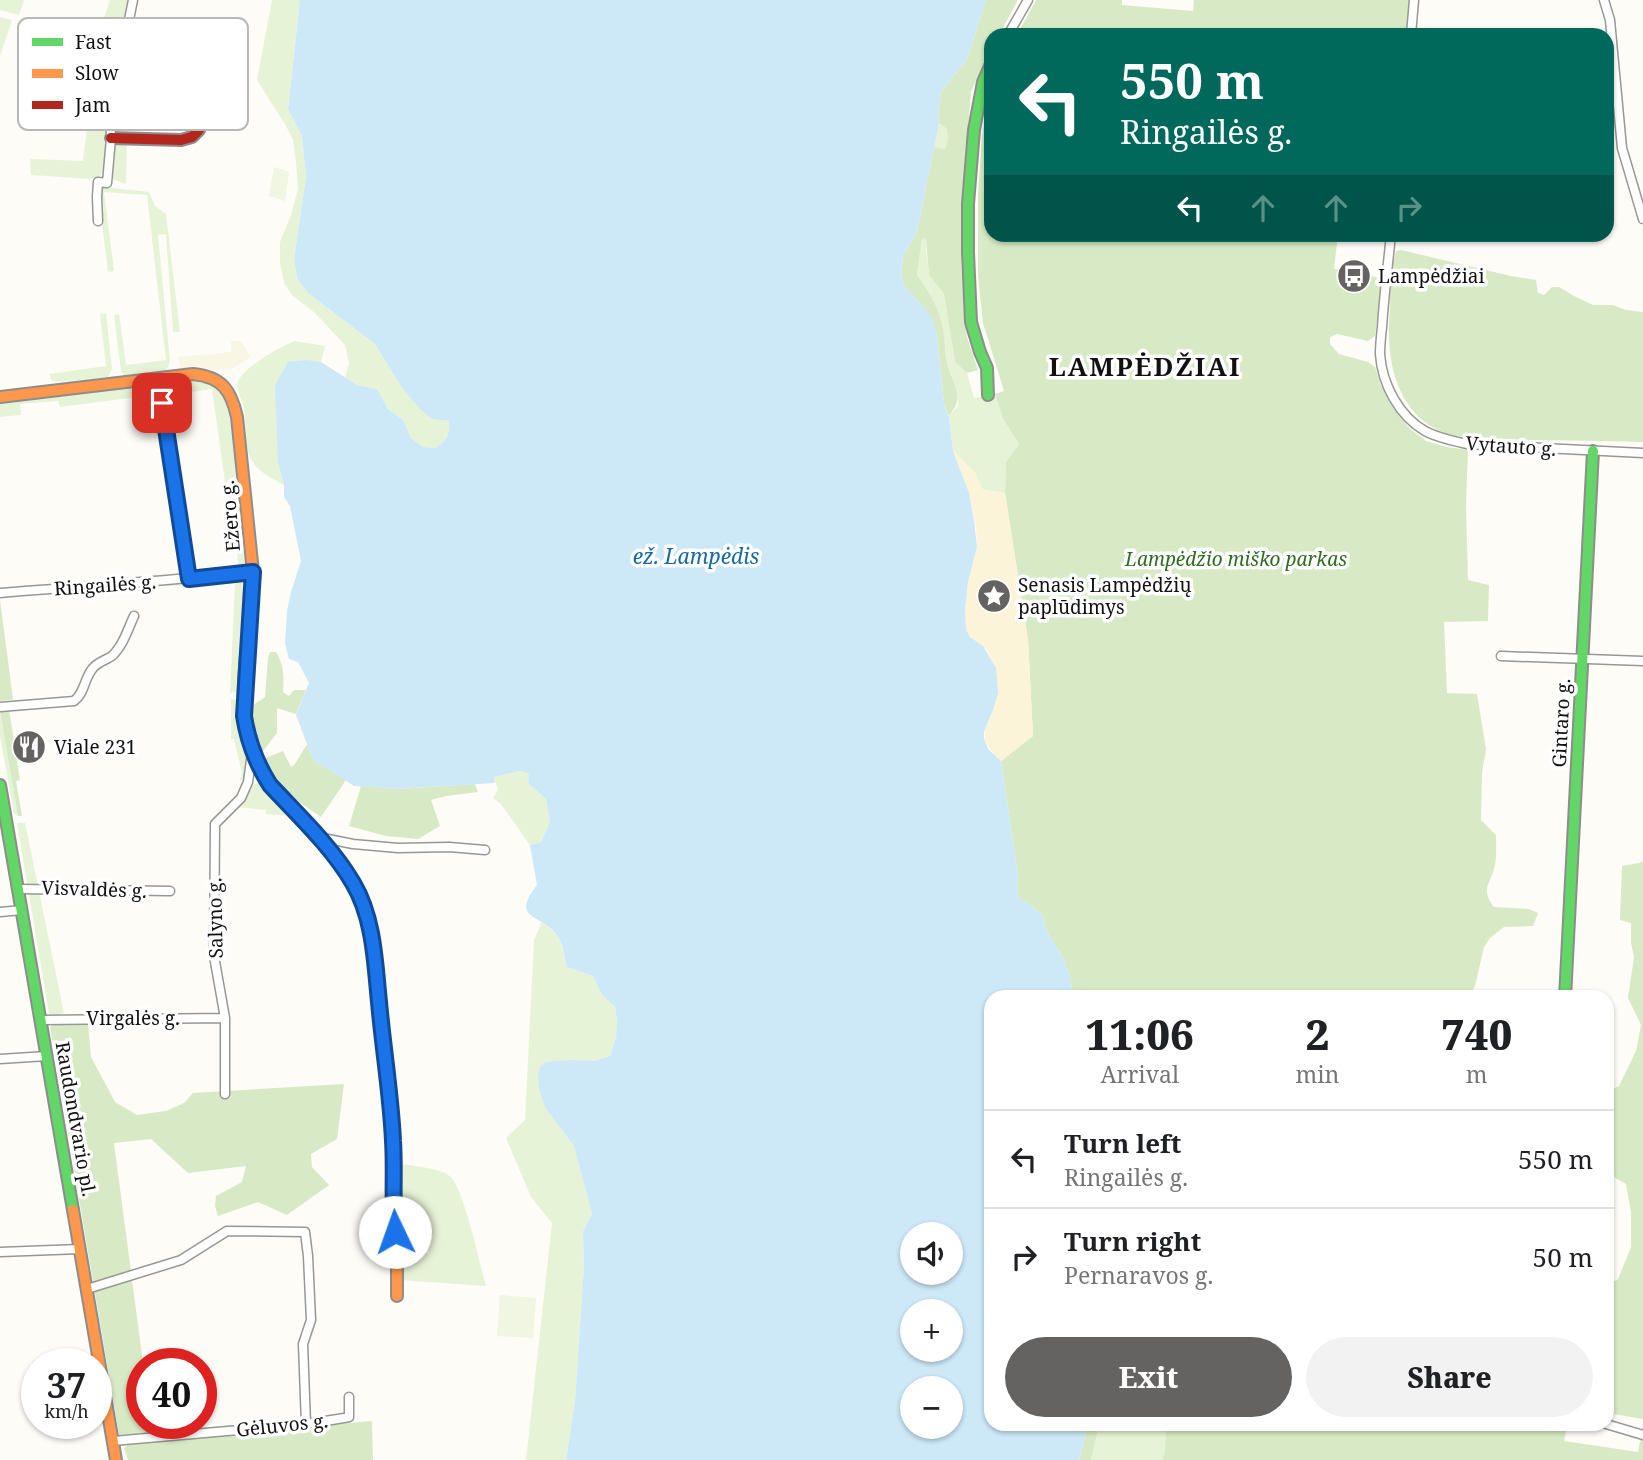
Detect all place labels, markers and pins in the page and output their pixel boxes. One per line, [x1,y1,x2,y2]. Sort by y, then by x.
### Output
bus stop icon: Lampėdžiai [1335,257,1373,295]
place label: Lampėdžiai [1378,263,1485,289]
pin [132,373,192,433]
place label: Senasis Lampėdžių paplūdimys [1018,572,1191,620]
place icon: Senasis Lampėdžių paplūdimys [975,577,1013,615]
restaurant icon: Viale 231 [10,728,48,766]
place label: Viale 231 [54,734,136,760]

